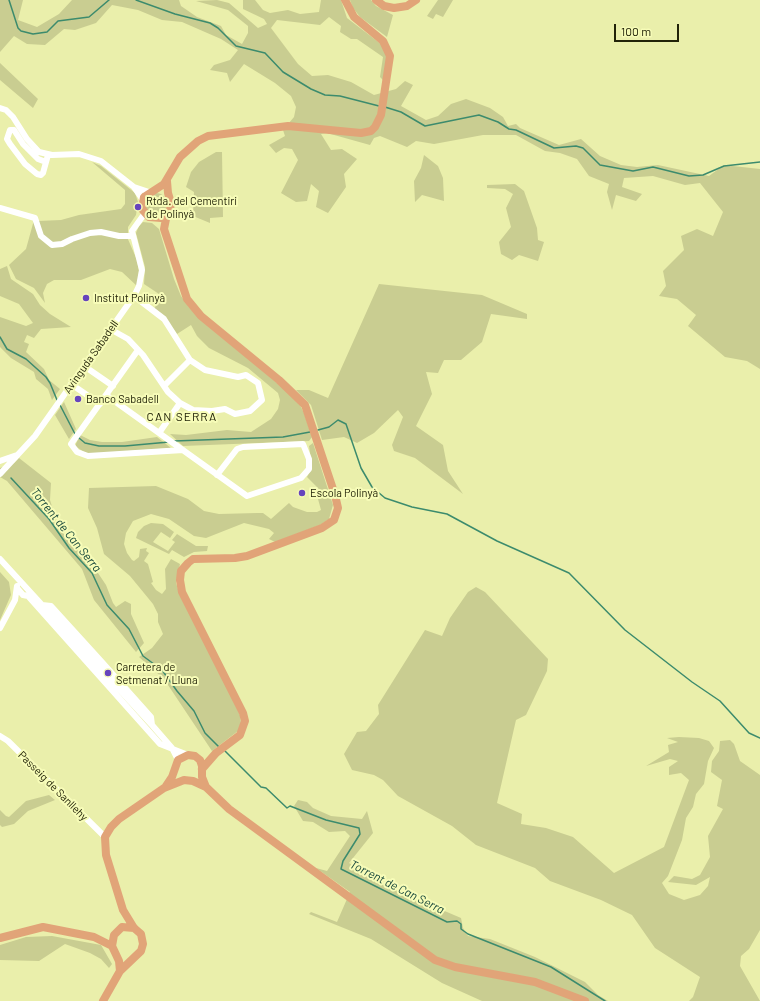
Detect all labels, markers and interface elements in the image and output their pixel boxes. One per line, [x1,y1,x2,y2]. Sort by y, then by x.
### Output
scale bar [616,16,681,42]
text: 100 m [621,24,651,38]
place label: Rtda. del Cementiri de Polinyà [146,194,237,220]
marker: Rtda. del Cementiri de Polinyà [133,202,143,212]
place label: Institut Polinyà [94,291,165,305]
marker: Institut Polinyà [81,293,91,303]
street label: Avinguda Sabadell [61,318,121,396]
place label: Banco Sabadell [86,392,159,406]
marker: Banco Sabadell [73,394,83,404]
district label: CAN SERRA [147,410,217,424]
water label: Torrent de Can Serra [28,485,104,575]
place label: Escola Polinyà [310,486,378,500]
marker: Escola Polinyà [297,488,307,498]
place label: Carretera de Setmenat / Lluna [116,660,198,686]
marker: Carretera de Setmenat / Lluna [103,668,113,678]
street label: Passeig de Sanllehy [15,748,91,824]
water label: Torrent de Can Serra [347,857,447,917]

